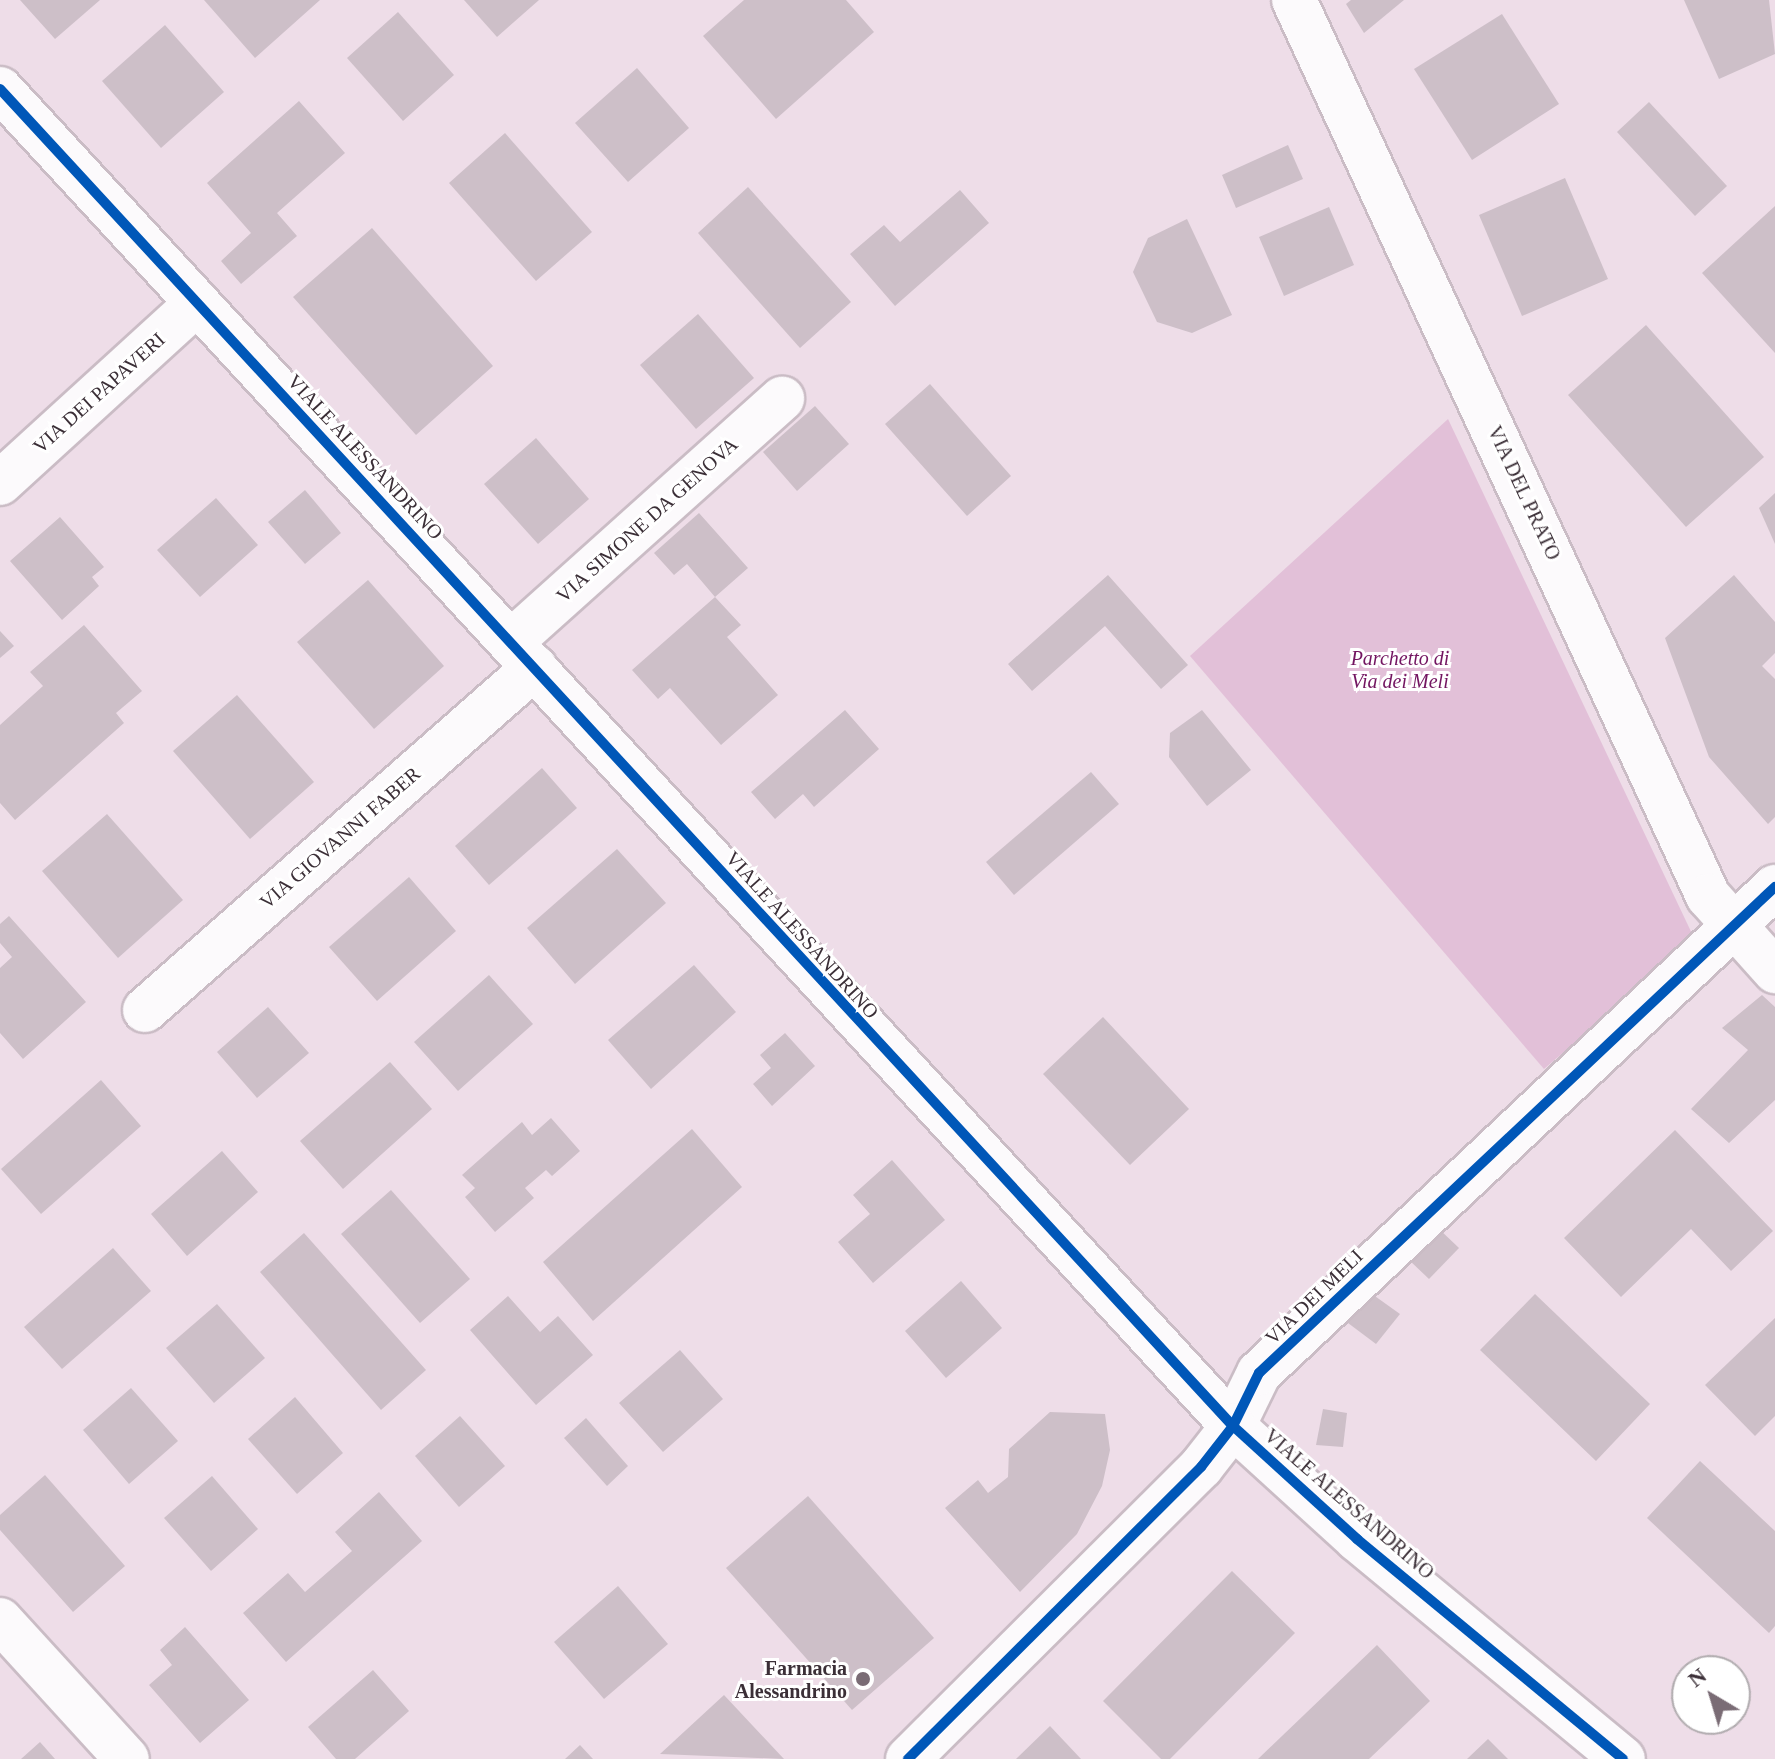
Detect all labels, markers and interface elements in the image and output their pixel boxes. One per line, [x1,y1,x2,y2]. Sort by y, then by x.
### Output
street label: VIA DEI PAPAVERI [28,327,170,459]
street label: VIALE ALESSANDRINO [282,369,448,545]
street label: VIA DEL PRATO [1482,421,1566,565]
street label: VIA SIMONE DA GENOVA [551,431,743,609]
park label: Parchetto di Via dei Meli [1351,646,1449,693]
street label: VIA GIOVANNI FABER [254,761,426,915]
street label: VIALE ALESSANDRINO [720,846,884,1024]
street label: VIA DEI MELI [1260,1244,1368,1350]
street label: VIALE ALESSANDRINO [1259,1423,1439,1585]
north arrow [1671,1655,1751,1735]
place label: Farmacia Alessandrino [735,1656,847,1703]
text: N [1683,1663,1711,1692]
marker: Farmacia Alessandrino [854,1670,872,1688]

